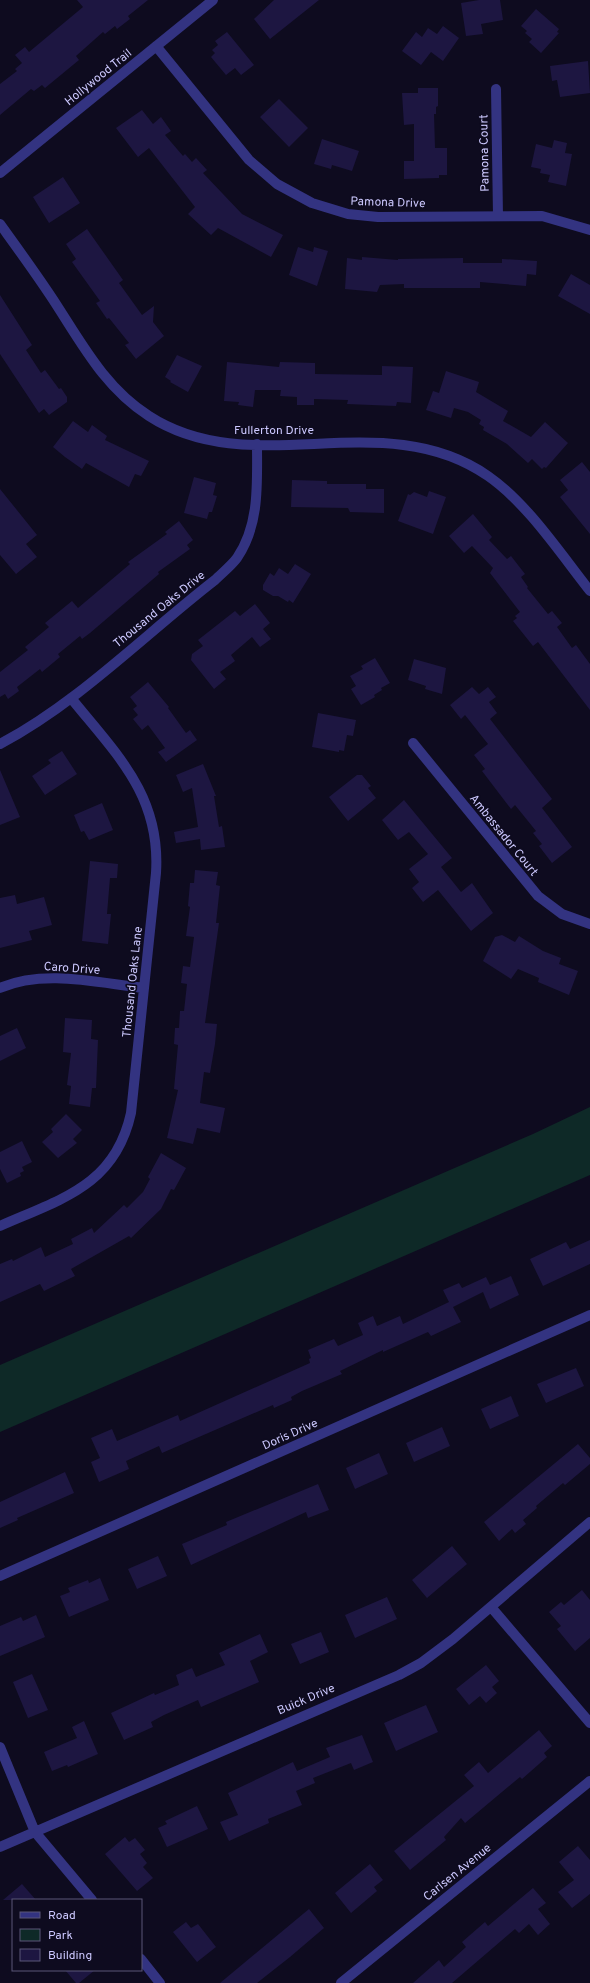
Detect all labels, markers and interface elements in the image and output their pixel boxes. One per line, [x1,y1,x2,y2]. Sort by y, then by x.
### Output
street label: Hollywood Trail [62,46,136,110]
street label: Pamona Court [476,114,494,192]
street label: Pamona Drive [350,194,426,212]
street label: Fullerton Drive [234,423,314,439]
street label: Thousand Oaks Drive [110,568,209,652]
street label: Ambassador Court [465,791,541,880]
street label: Thousand Oaks Lane [119,926,147,1039]
street label: Caro Drive [43,959,101,979]
street label: Doris Drive [260,1416,321,1454]
street label: Buick Drive [275,1681,338,1719]
street label: Carlsen Avenue [420,1840,495,1905]
legend [12,1899,142,1971]
text: Road [48,1908,76,1924]
text: Park [48,1928,73,1944]
text: Building [48,1948,92,1964]

